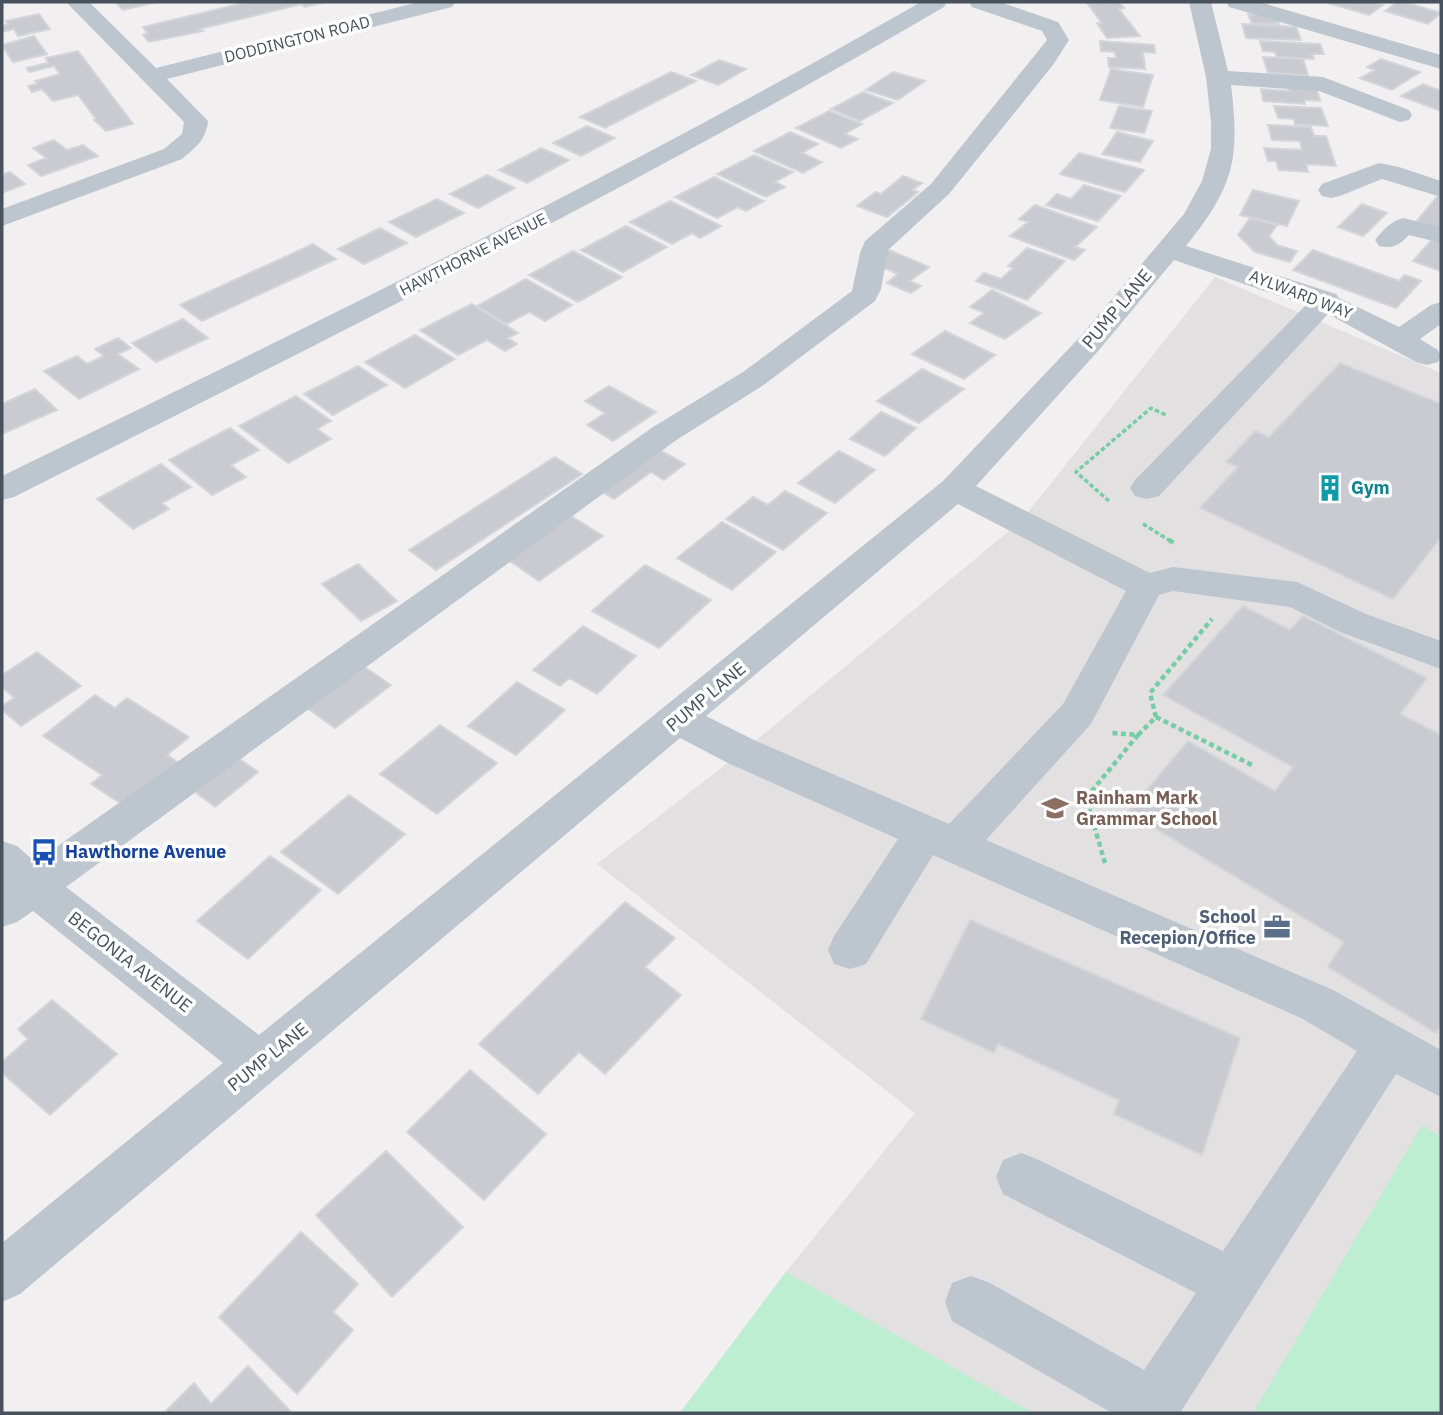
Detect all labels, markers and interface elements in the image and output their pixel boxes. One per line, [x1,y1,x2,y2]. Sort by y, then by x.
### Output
street label: DODDINGTON ROAD [222,11,372,67]
street label: HAWTHORNE AVENUE [396,208,550,300]
street label: PUMP LANE [1077,264,1157,353]
street label: AYLWARD WAY [1247,265,1356,323]
building icon: Gym [1315,473,1345,503]
place label: Gym [1351,476,1390,499]
street label: PUMP LANE [661,657,750,737]
place label: Rainham Mark Grammar School [1076,786,1218,830]
school or university icon: Rainham Mark Grammar School [1040,793,1070,823]
bus stop icon: Hawthorne Avenue [29,837,59,867]
place label: Hawthorne Avenue [65,840,226,863]
place label: School Recepion/Office [1119,905,1257,949]
street label: BEGONIA AVENUE [64,906,197,1017]
office icon: School Recepion/Office [1262,912,1292,942]
street label: PUMP LANE [223,1017,313,1096]

